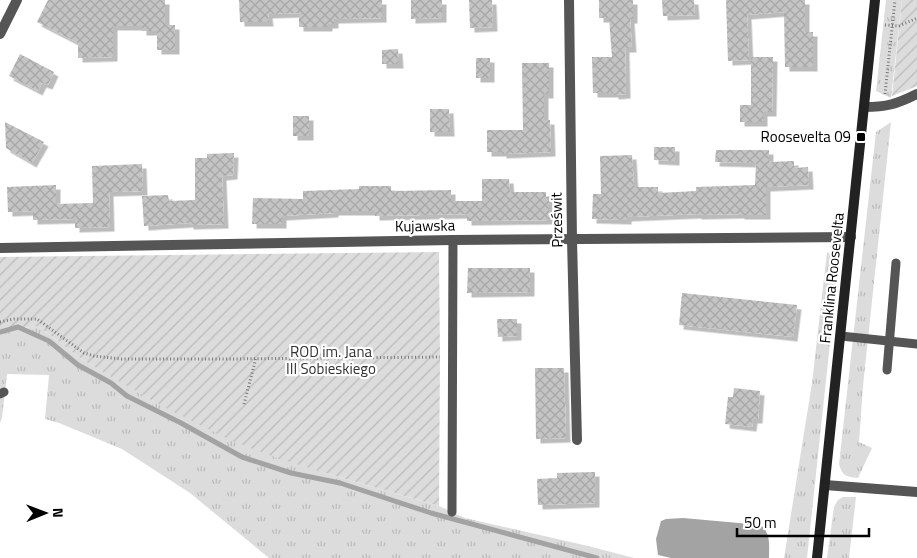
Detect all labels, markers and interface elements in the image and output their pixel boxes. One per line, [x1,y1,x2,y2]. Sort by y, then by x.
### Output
place label: Roosevelta 09 [761,125,851,148]
marker: Roosevelta 09 [855,131,867,143]
street label: Prześwit [545,191,568,248]
street label: Franklina Roosevelta [813,211,850,345]
street label: Kujawska [395,213,456,238]
park label: ROD im. Jana III Sobieskiego [286,340,376,380]
north arrow [20,488,70,538]
scale bar [737,506,870,538]
text: N [48,508,69,518]
text: 50 m [744,511,777,534]

